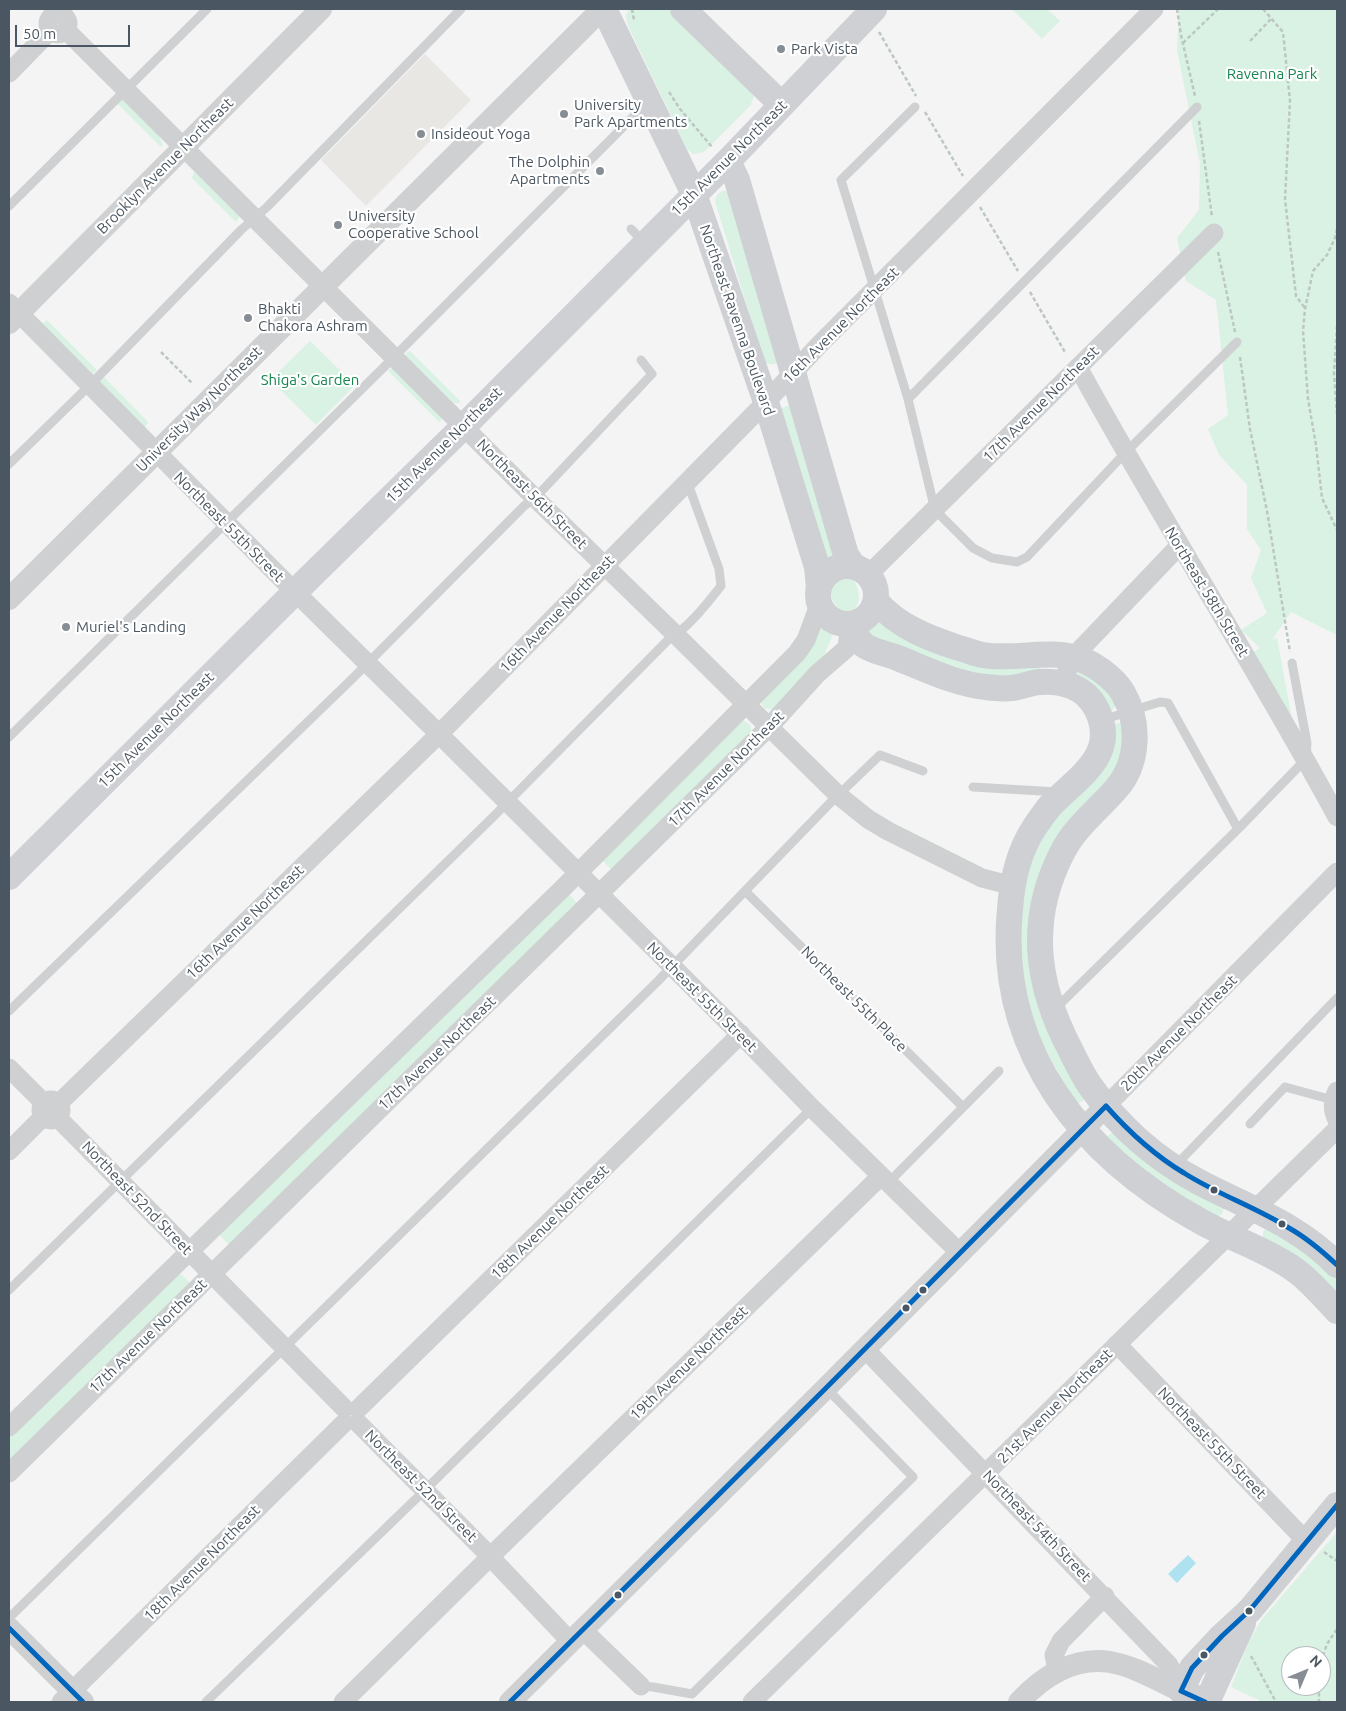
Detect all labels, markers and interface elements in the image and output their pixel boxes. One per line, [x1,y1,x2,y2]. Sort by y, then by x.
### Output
scale bar [18,15,132,47]
text: 50 m [23,25,56,42]
place label: Park Vista [791,40,858,58]
marker: Park Vista [775,43,787,55]
park label: Ravenna Park [1227,65,1317,83]
street label: Brooklyn Avenue Northeast [93,94,237,238]
place label: University Park Apartments [574,96,687,131]
street label: 15th Avenue Northeast [667,96,791,220]
marker: University Park Apartments [558,108,570,120]
place label: Insideout Yoga [431,125,530,143]
marker: Insideout Yoga [415,128,427,140]
place label: The Dolphin Apartments [509,153,590,188]
marker: The Dolphin Apartments [594,165,606,177]
place label: University Cooperative School [348,207,479,242]
marker: University Cooperative School [332,219,344,231]
street label: Northeast Ravenna Boulevard [696,222,778,418]
street label: 16th Avenue Northeast [779,263,903,387]
place label: Bhakti Chakora Ashram [258,300,368,335]
marker: Bhakti Chakora Ashram [242,312,254,324]
street label: University Way Northeast [132,342,266,476]
street label: 17th Avenue Northeast [979,342,1103,466]
park label: Shiga's Garden [261,371,359,389]
street label: 15th Avenue Northeast [382,383,506,507]
street label: Northeast 56th Street [473,435,591,553]
street label: Northeast 55th Street [170,468,288,586]
street label: Northeast 58th Street [1161,524,1253,660]
street label: 16th Avenue Northeast [496,551,618,677]
place label: Muriel's Landing [76,618,186,636]
marker: Muriel's Landing [60,621,72,633]
street label: 15th Avenue Northeast [94,668,218,792]
street label: 17th Avenue Northeast [664,707,788,831]
street label: 16th Avenue Northeast [182,861,308,983]
street label: Northeast 55th Street [643,938,761,1056]
street label: Northeast 55th Place [797,942,911,1056]
street label: 20th Avenue Northeast [1117,971,1241,1095]
street label: 17th Avenue Northeast [374,992,500,1114]
street label: Northeast 52nd Street [78,1137,196,1259]
street label: 18th Avenue Northeast [487,1161,613,1283]
unlabelled marker [1209,1185,1219,1195]
unlabelled marker [1277,1219,1287,1229]
street label: 17th Avenue Northeast [85,1275,211,1397]
unlabelled marker [918,1285,928,1295]
street label: 19th Avenue Northeast [626,1302,752,1424]
unlabelled marker [901,1303,911,1313]
street label: 21st Avenue Northeast [994,1345,1116,1467]
street label: Northeast 55th Street [1154,1383,1270,1503]
street label: Northeast 52nd Street [361,1426,481,1546]
street label: Northeast 54th Street [979,1466,1095,1586]
street label: 18th Avenue Northeast [140,1501,264,1625]
unlabelled marker [613,1590,623,1600]
unlabelled marker [1244,1606,1254,1616]
north arrow [1281,1646,1331,1696]
unlabelled marker [1199,1650,1209,1660]
text: N [1307,1652,1325,1670]

